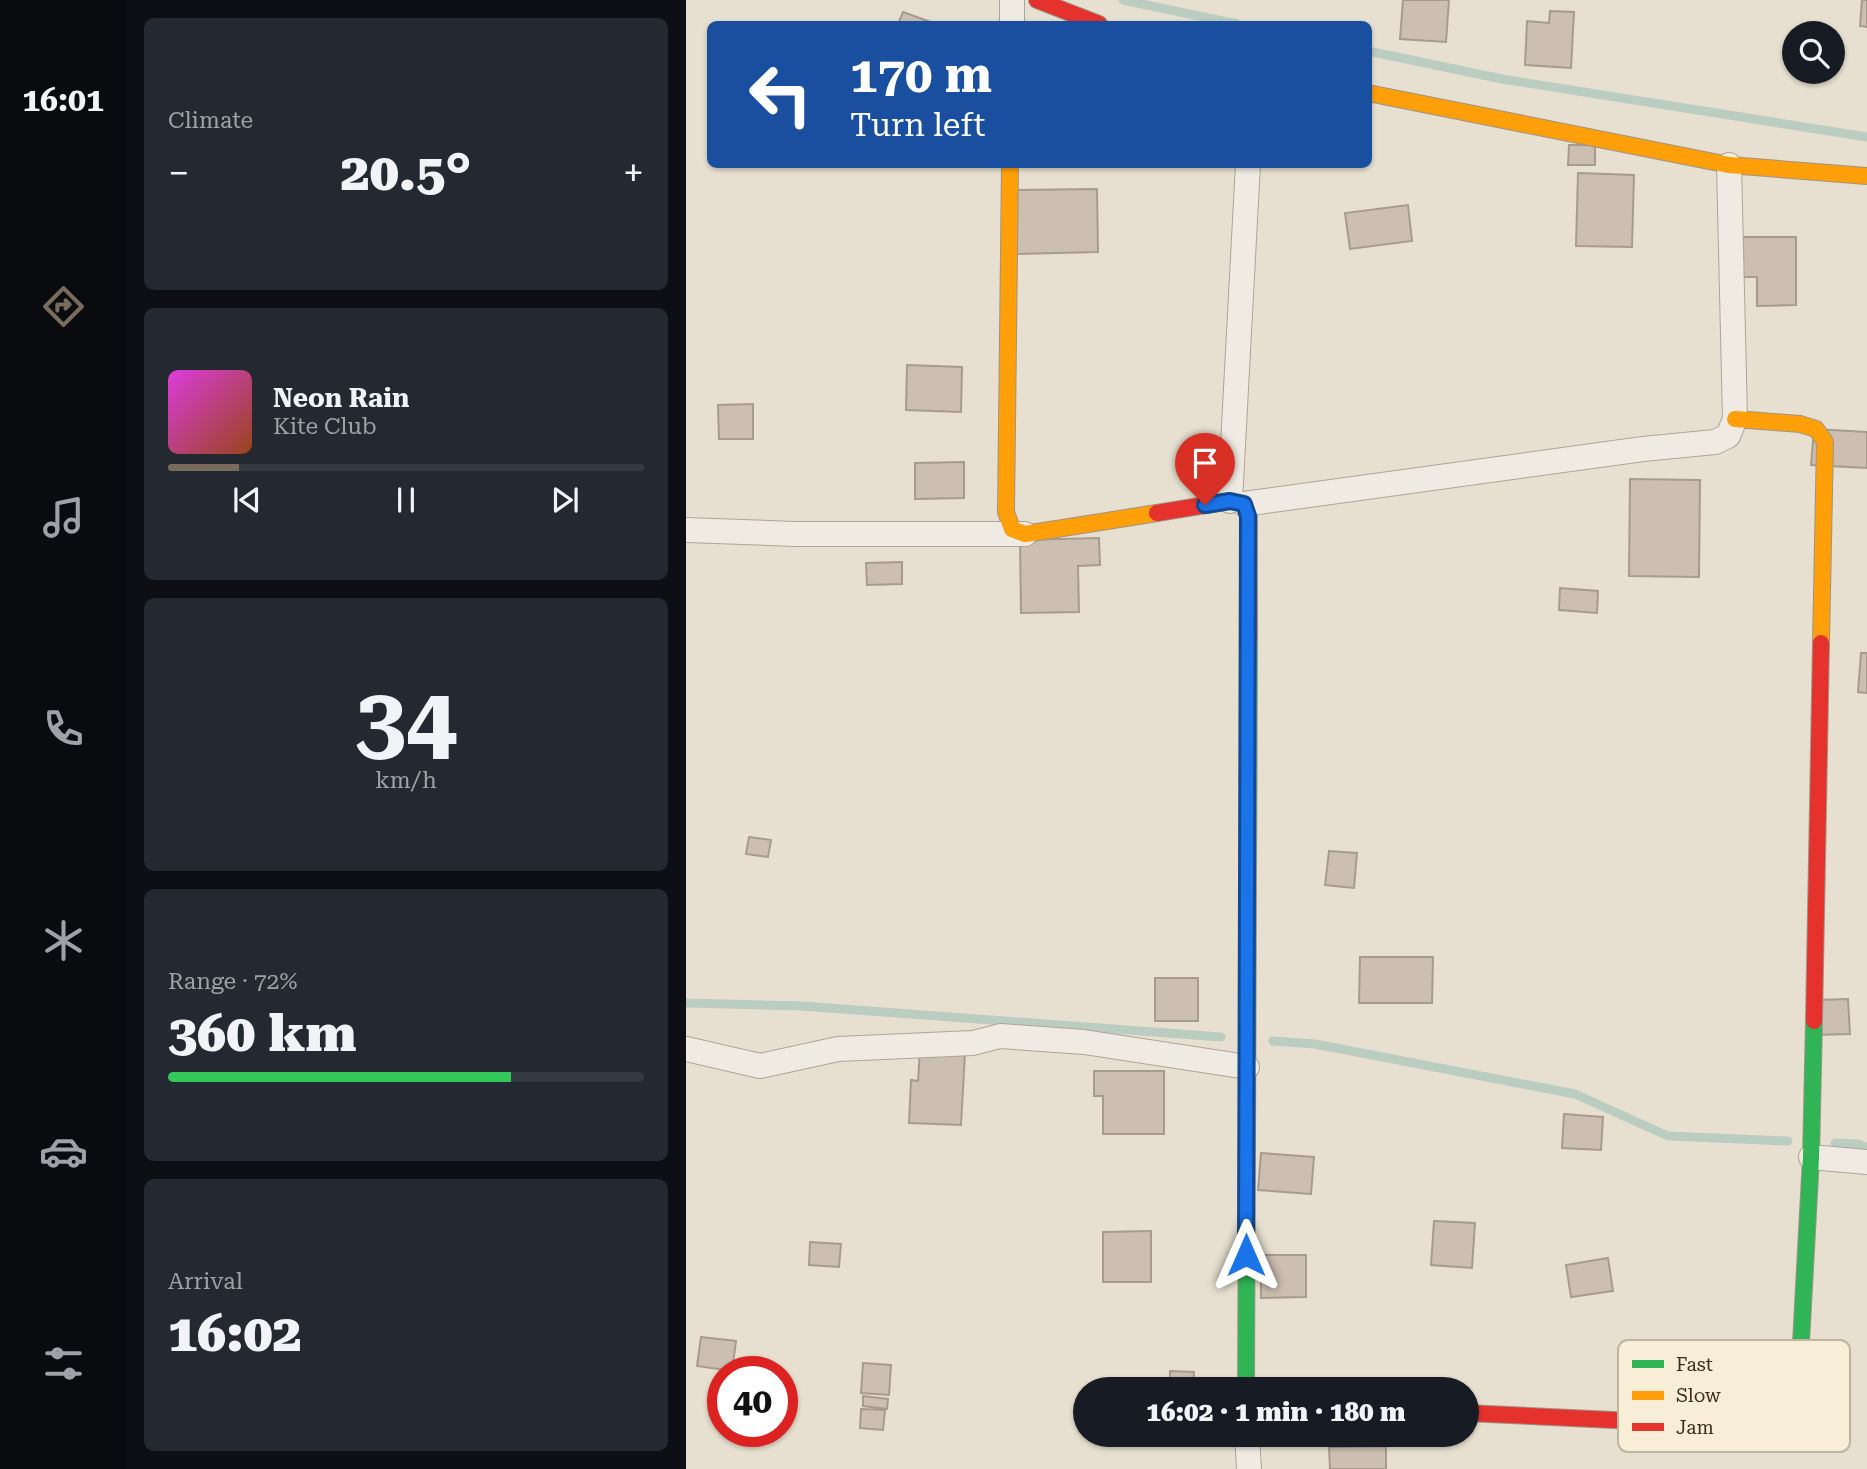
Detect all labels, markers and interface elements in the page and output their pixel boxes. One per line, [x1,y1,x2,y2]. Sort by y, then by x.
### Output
map controls [1782,21,1845,84]
button: search [1782,21,1845,84]
text: 170 m [850,47,992,104]
icon: left [735,49,826,140]
text: 16:01 [22,81,104,119]
text: Turn left [850,106,985,144]
text: Climate [168,107,253,134]
text: 20.5° [341,142,471,203]
text: − [168,151,189,195]
text: + [623,151,644,195]
icon: directions [39,282,88,331]
text: Neon Rain [273,383,409,413]
text: Kite Club [273,413,377,440]
pin [1175,433,1235,505]
icon: arrive [1186,444,1224,482]
icon: previous [228,481,266,519]
icon: pause [387,481,425,519]
icon: next [546,481,584,519]
icon: music [39,493,88,542]
text: 34 [355,668,457,774]
icon: phone [39,704,88,753]
text: km/h [375,767,437,794]
icon: climate [39,916,88,965]
text: Range · 72% [168,968,297,995]
text: 360 km [168,1003,356,1064]
icon: car [39,1127,88,1176]
position arrow [1209,1218,1283,1292]
text: Arrival [168,1268,243,1295]
text: 16:02 [168,1303,302,1364]
icon: filters [39,1339,88,1388]
legend [1618,1340,1850,1452]
text: Fast [1676,1353,1713,1376]
speed limit sign: 40 [707,1356,798,1447]
text: Slow [1676,1384,1721,1407]
text: 16:02 · 1 min · 180 m [1146,1397,1406,1427]
text: Jam [1676,1416,1714,1439]

